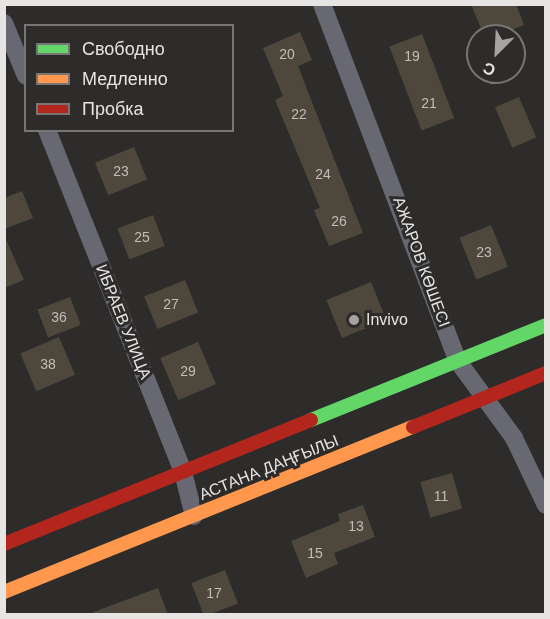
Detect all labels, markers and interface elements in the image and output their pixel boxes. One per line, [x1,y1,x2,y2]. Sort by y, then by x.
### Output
legend [24,24,234,132]
north arrow [466,24,526,84]
text: Свободно [82,39,165,59]
house number: 20 [279,46,295,62]
house number: 19 [404,48,420,64]
text: С [481,59,498,79]
text: Медленно [82,69,168,89]
house number: 21 [421,95,437,111]
text: Пробка [82,99,144,119]
house number: 22 [291,106,307,122]
house number: 23 [113,163,129,179]
house number: 24 [315,166,331,182]
street label: АЖАРОВ КӨШЕСІ [389,194,453,330]
house number: 26 [331,213,347,229]
house number: 25 [134,229,150,245]
house number: 23 [476,244,492,260]
street label: ИБРАЕВ УЛИЦА [91,262,155,382]
house number: 27 [163,296,179,312]
house number: 36 [51,309,67,325]
place label: Invivo [366,310,408,330]
marker: Invivo [347,313,361,327]
house number: 38 [40,356,56,372]
house number: 29 [180,363,196,379]
street label: АСТАНА ДАҢҒЫЛЫ [197,431,341,505]
house number: 11 [434,488,448,504]
house number: 13 [348,518,364,534]
house number: 15 [307,545,323,561]
house number: 17 [206,585,222,601]

